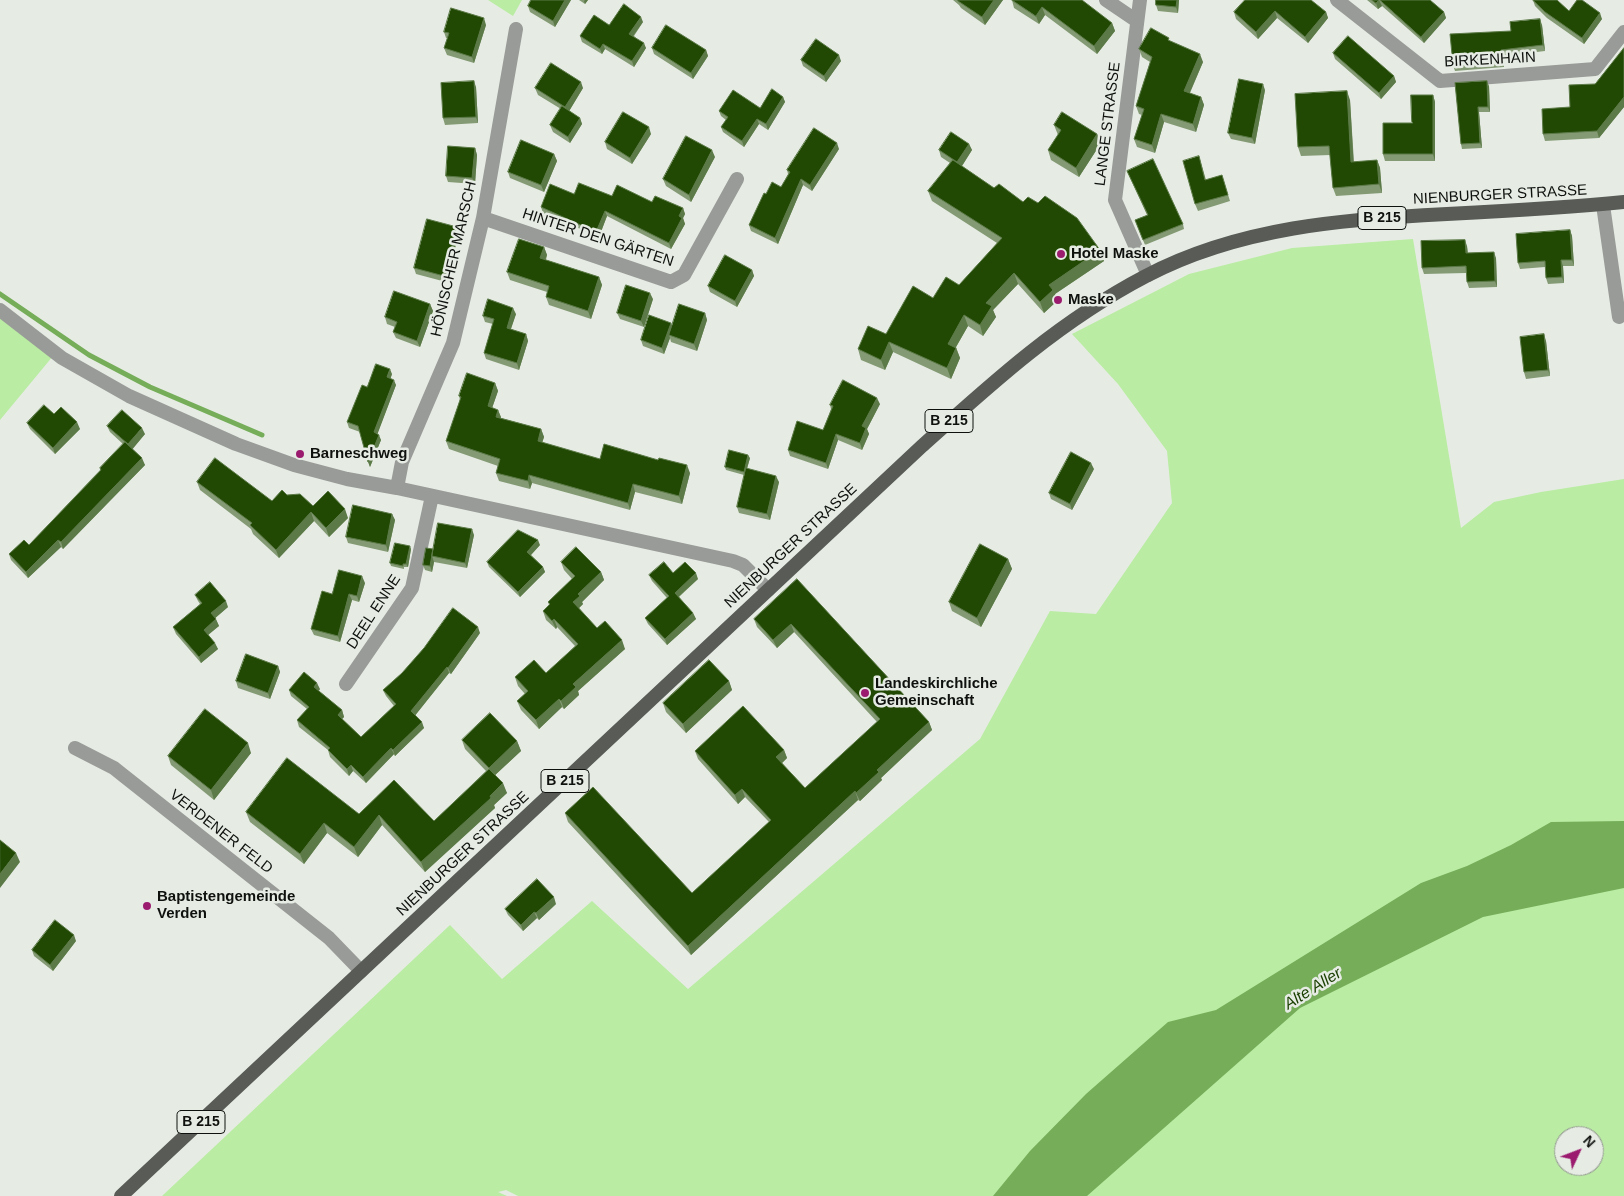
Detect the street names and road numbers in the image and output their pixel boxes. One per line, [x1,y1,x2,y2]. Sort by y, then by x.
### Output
street label: BIRKENHAIN [1444,49,1536,71]
street label: LANGE STRASSE [1091,61,1125,187]
street label: HÖNISCHER MARSCH [427,179,481,339]
street label: NIENBURGER STRASSE [1413,181,1587,209]
street label: HINTER DEN GÄRTEN [520,205,676,271]
road number: B 215 [1358,207,1406,230]
road number: B 215 [925,410,973,432]
street label: NIENBURGER STRASSE [721,480,861,612]
street label: DEEL ENNE [343,571,405,653]
road number: B 215 [541,769,589,792]
street label: VERDENER FELD [166,786,276,878]
street label: NIENBURGER STRASSE [393,788,533,920]
road number: B 215 [177,1110,225,1134]

